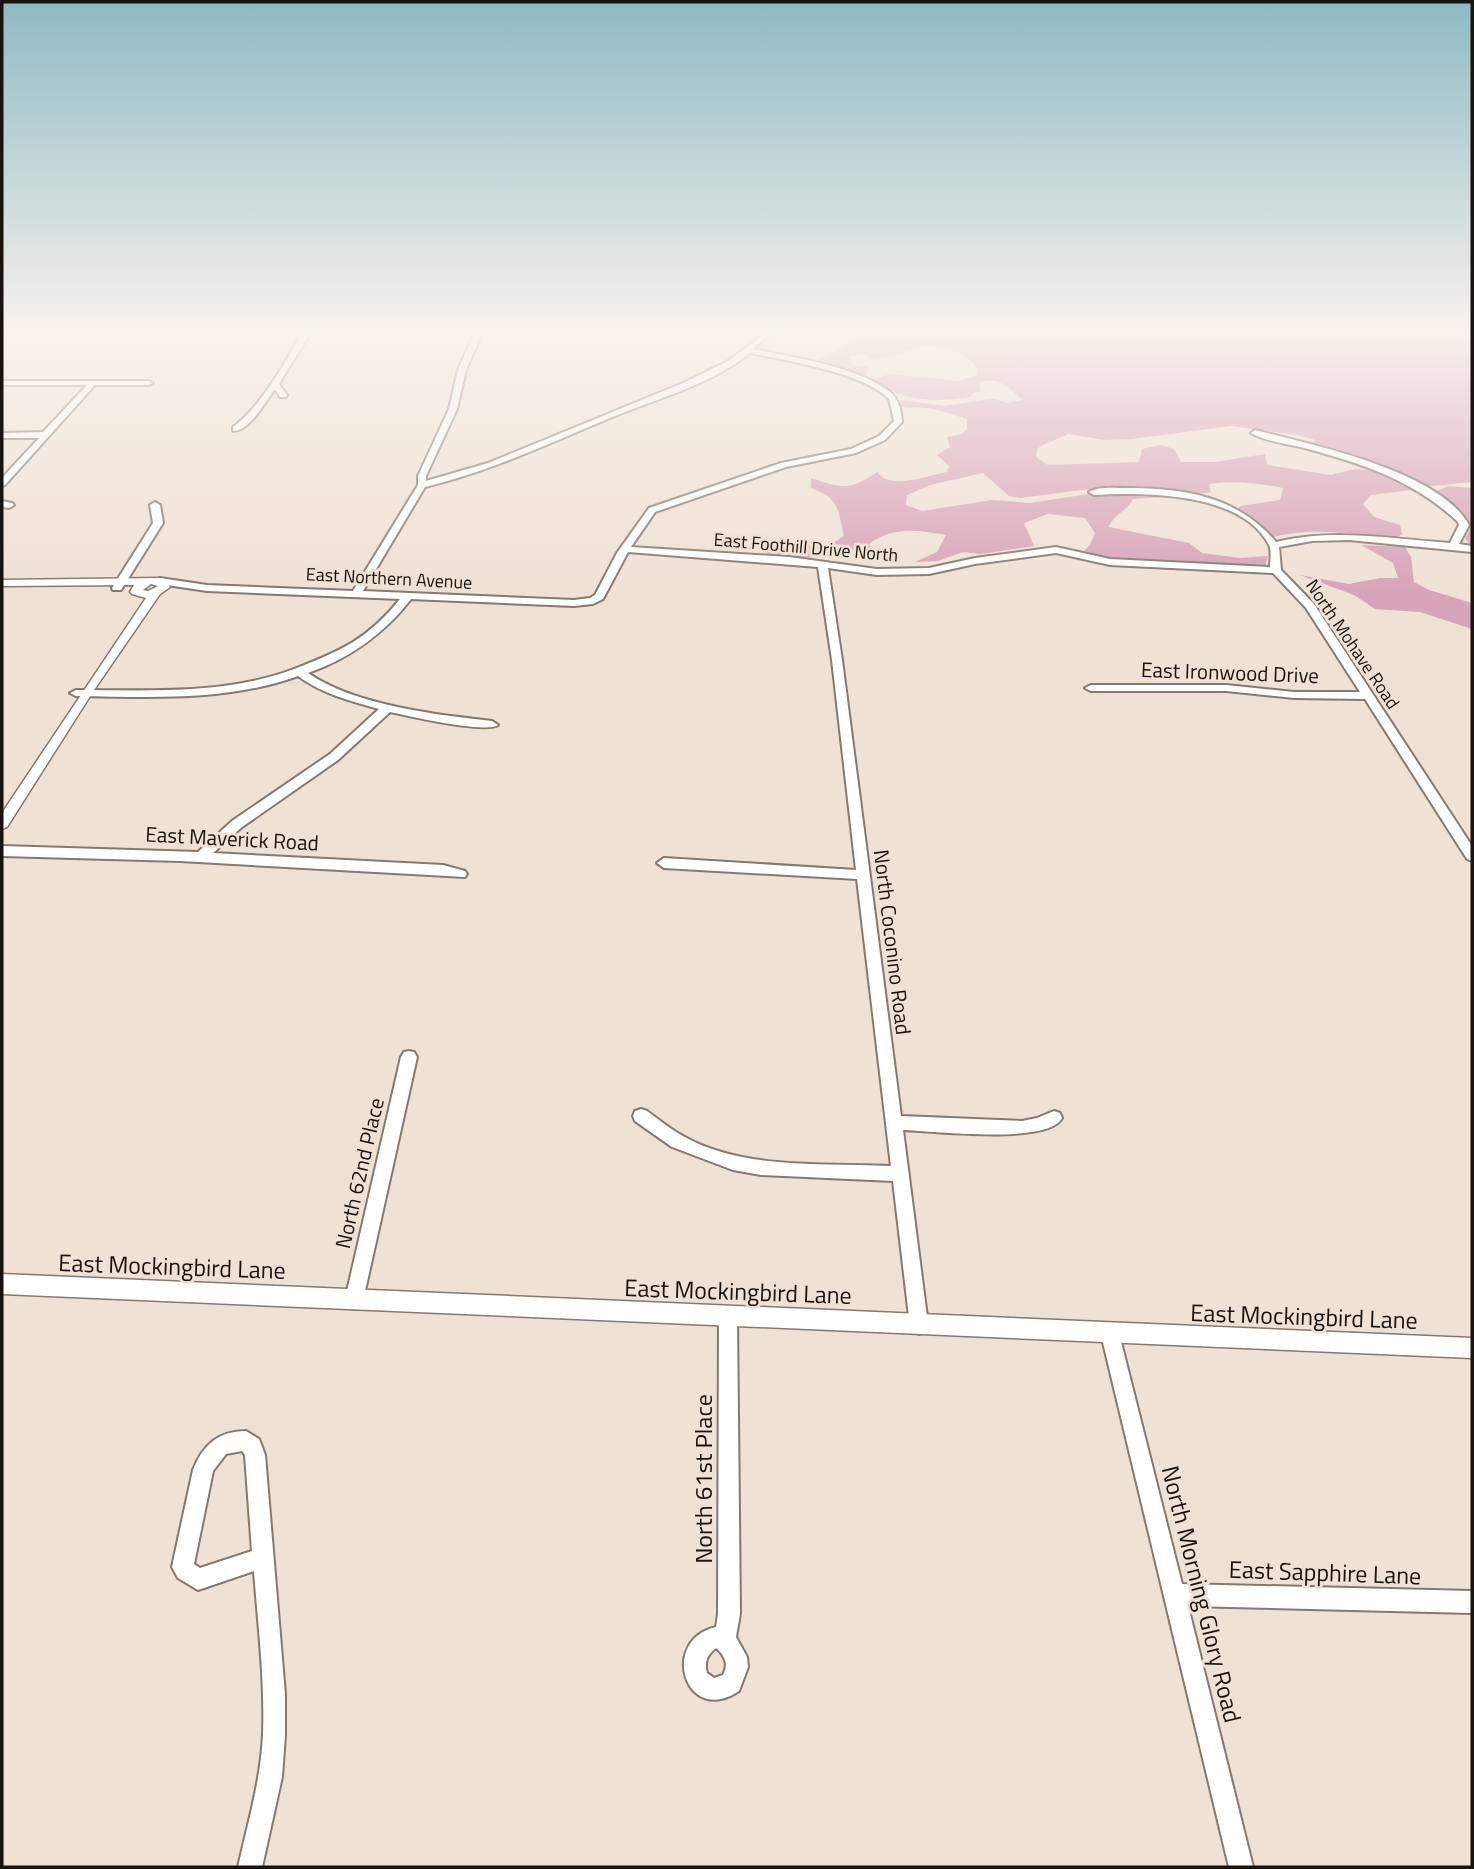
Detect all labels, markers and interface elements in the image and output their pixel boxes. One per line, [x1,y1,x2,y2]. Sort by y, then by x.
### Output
street label: East Foothill Drive North [713,525,899,569]
street label: East Northern Avenue [305,560,473,596]
street label: North Mohave Road [1299,574,1407,714]
street label: East Ironwood Drive [1140,653,1320,691]
street label: East Maverick Road [144,817,320,859]
street label: North Coconino Road [866,848,920,1036]
street label: North 62nd Place [326,1095,392,1251]
street label: East Mockingbird Lane [58,1244,286,1288]
street label: East Mockingbird Lane [624,1269,852,1313]
street label: East Mockingbird Lane [1190,1294,1418,1338]
street label: North 61st Place [685,1394,721,1564]
street label: North Morning Glory Road [1153,1462,1251,1726]
street label: East Sapphire Lane [1228,1551,1422,1593]

